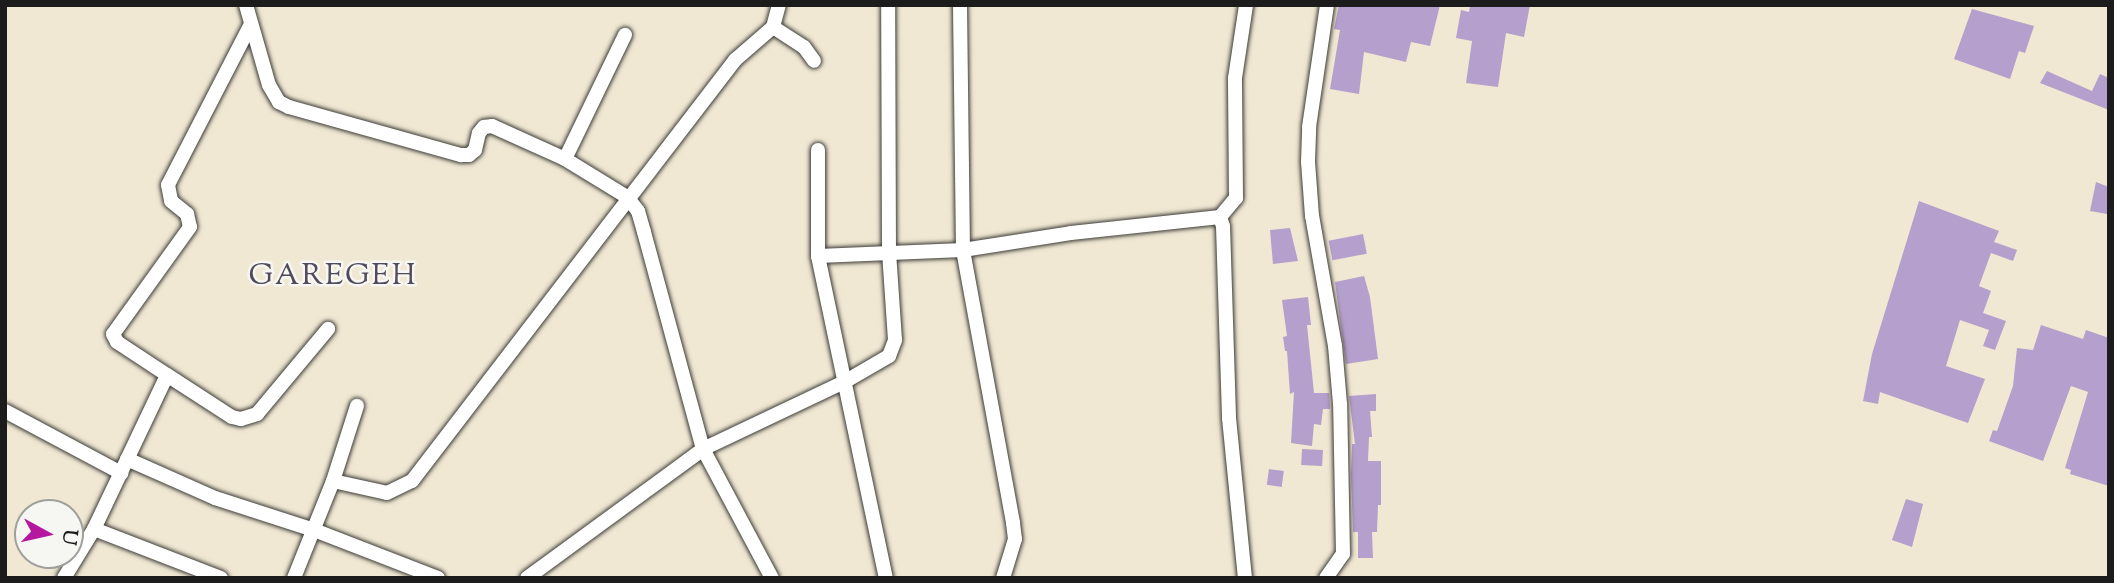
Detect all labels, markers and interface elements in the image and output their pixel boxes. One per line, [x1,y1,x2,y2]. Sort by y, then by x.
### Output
district label: GAREGEH [249,259,417,295]
north arrow [14,499,84,569]
text: U [54,527,83,546]

